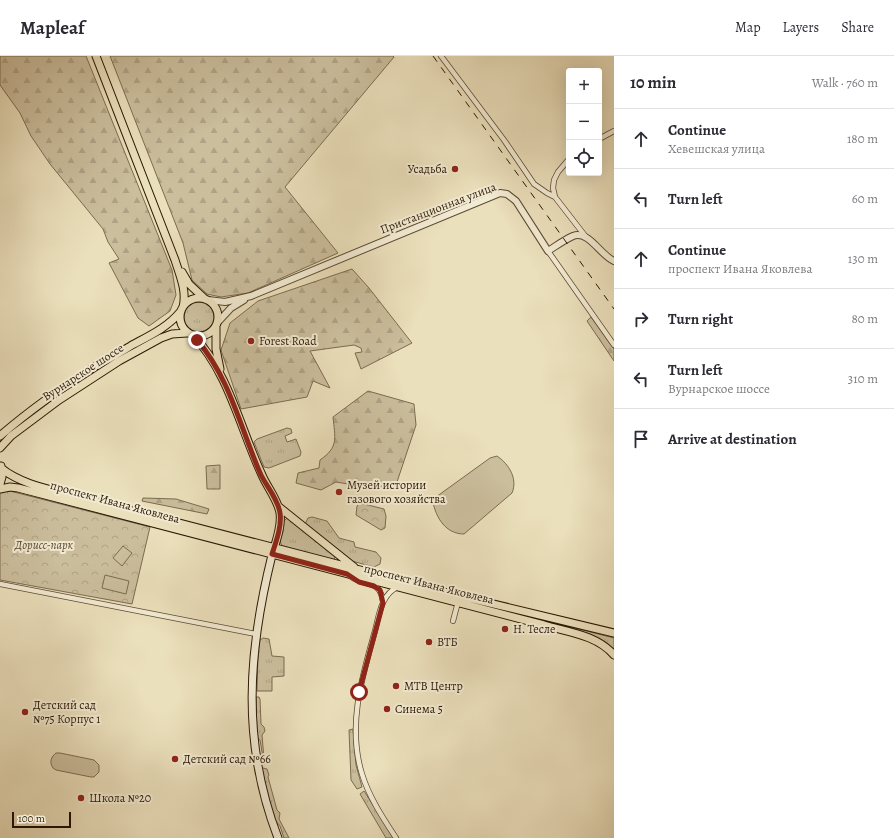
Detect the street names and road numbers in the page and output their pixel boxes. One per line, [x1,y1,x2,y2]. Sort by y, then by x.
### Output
street label: Пристанционная улица [378,178,499,238]
street label: Вурнарское шоссе [39,340,127,404]
street label: проспект Ивана Яковлева [49,477,182,527]
street label: проспект Ивана Яковлева [362,560,496,608]

